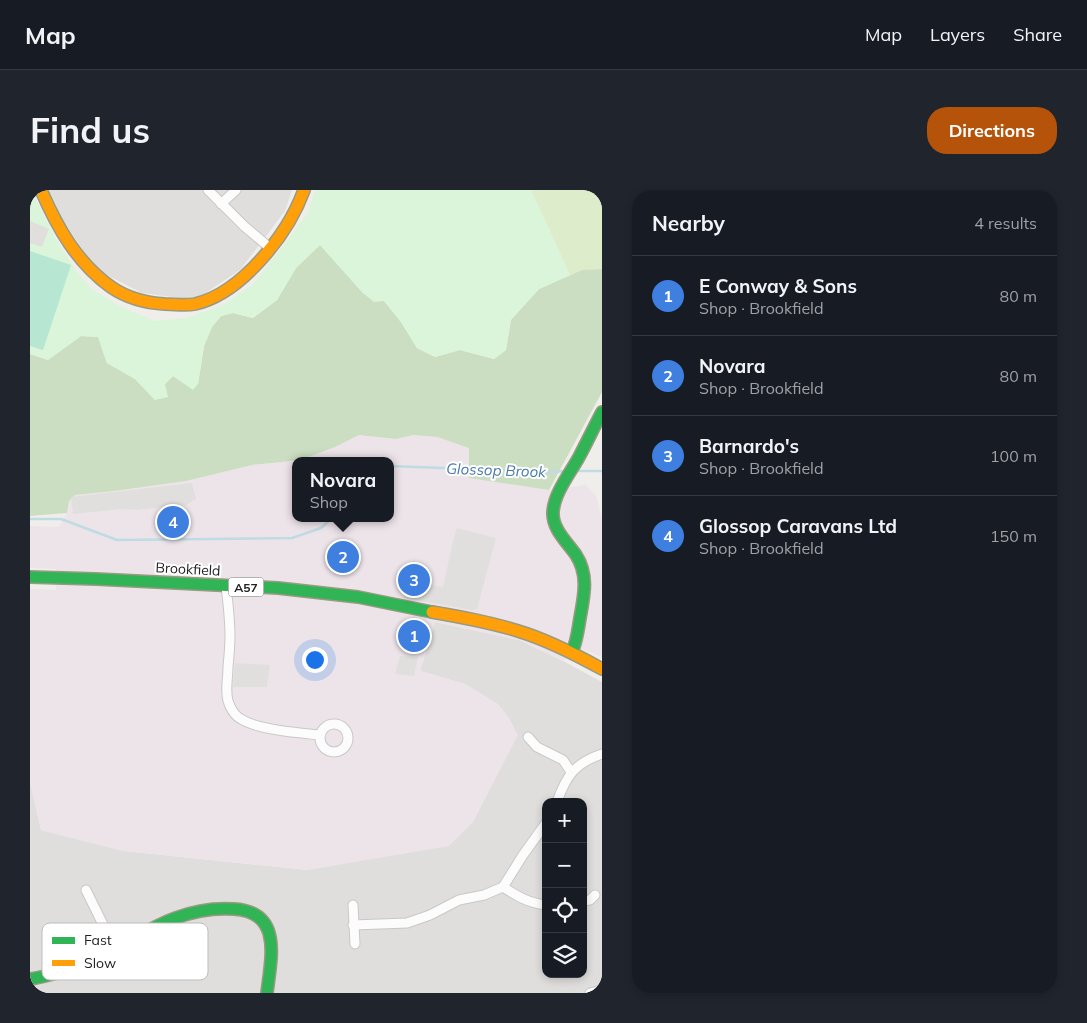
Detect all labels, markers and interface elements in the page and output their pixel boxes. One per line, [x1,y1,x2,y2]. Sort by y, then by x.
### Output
text: Map [25,20,76,50]
text: Map [865,23,902,46]
text: Layers [930,23,985,46]
text: Share [1013,23,1062,46]
button: Directions [927,107,1057,154]
text: Find us [30,108,150,152]
text: Nearby [652,210,725,236]
text: 4 results [974,213,1037,233]
text: E Conway & Sons [699,274,857,298]
text: 1 [663,286,673,306]
text: 80 m [1000,286,1037,306]
text: Shop · Brookfield [699,298,824,318]
text: Novara [699,354,765,378]
text: 2 [663,366,673,386]
text: 80 m [1000,366,1037,386]
text: Shop · Brookfield [699,378,824,398]
text: Barnardo's [699,434,799,458]
text: 3 [663,446,673,466]
text: 100 m [990,446,1037,466]
popup [292,457,394,522]
text: Shop · Brookfield [699,458,824,478]
water label: Glossop Brook [446,459,548,481]
text: Novara [310,468,376,492]
text: Shop [310,492,348,512]
pin: 4 [157,503,189,541]
text: Glossop Caravans Ltd [699,514,897,538]
text: 4 [663,526,673,546]
text: 150 m [990,526,1037,546]
pin: 2 [327,538,359,576]
text: Shop · Brookfield [699,538,824,558]
street label: Brookfield [155,558,221,580]
pin: 3 [398,561,430,599]
road number: A57 [228,578,264,597]
pin: 1 [398,617,430,655]
your location [302,647,328,673]
map controls [542,798,587,978]
button: + [542,798,587,843]
button: − [542,843,587,888]
button: locate [542,888,587,933]
legend [42,923,208,980]
text: Fast [84,931,112,949]
button: layers [542,933,587,978]
text: Slow [84,954,116,972]

